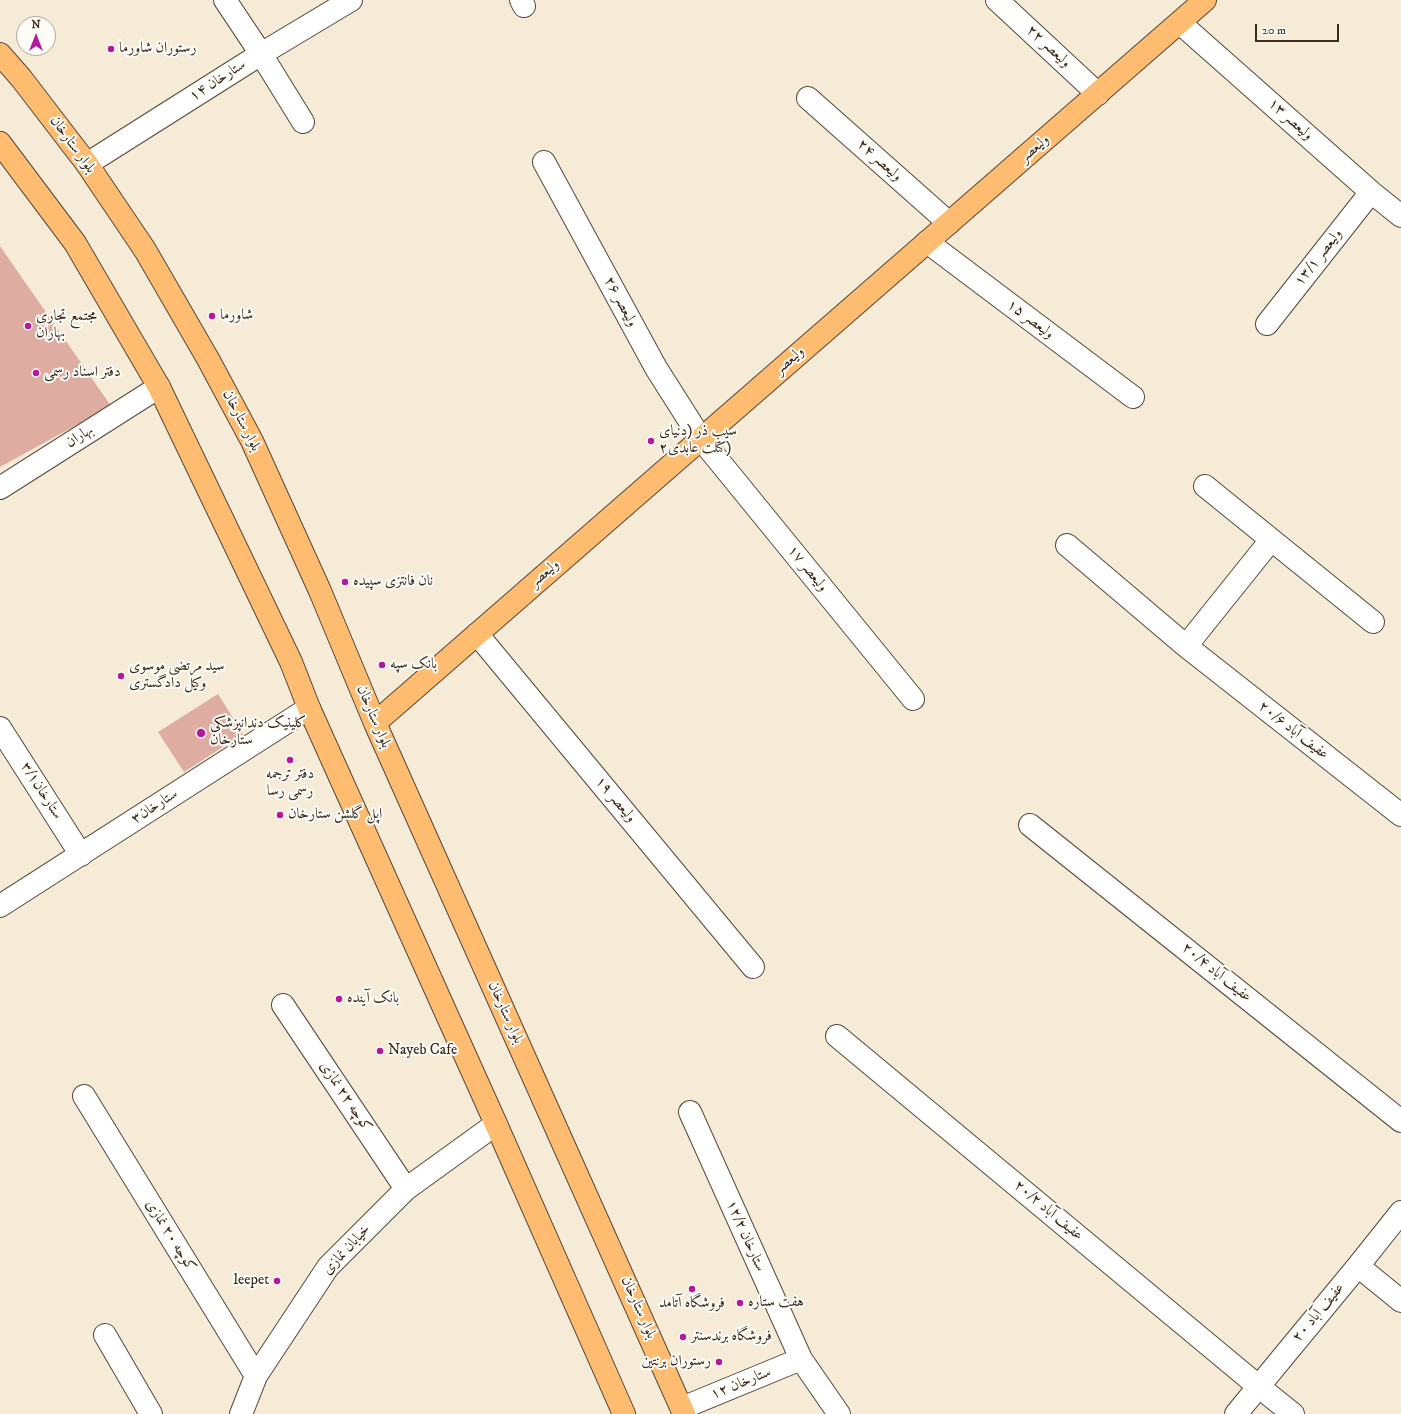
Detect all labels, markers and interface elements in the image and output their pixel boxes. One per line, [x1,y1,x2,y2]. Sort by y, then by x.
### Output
north arrow [16,16,56,56]
scale bar [1257,16,1341,42]
text: N [31,18,41,32]
street label: ۲۲ ولیعصر [1022,22,1074,72]
text: 20 m [1262,23,1286,38]
place label: رستوران شاورما [119,40,197,58]
marker: رستوران شاورما [106,44,116,54]
street label: ۱۴ ستارخان [186,56,250,106]
street label: ۱۳ ولیعصر [1264,95,1316,145]
street label: بلوار ستارخان [45,113,99,177]
street label: ولیعصر [1016,131,1054,167]
street label: ۲۴ ولیعصر [853,136,905,186]
street label: ۱۳/۱ ولیعصر [1291,226,1347,290]
street label: ۲۶ ولیعصر [599,274,641,330]
street label: ۱۵ ولیعصر [1003,296,1057,344]
place label: شاورما [220,307,253,325]
place label: مجتمع تجاری بهاران [36,308,97,343]
marker: شاورما [207,311,217,321]
marker: مجتمع تجاری بهاران [23,321,33,331]
street label: ولیعصر [771,343,809,379]
place label: دفتر اسناد رسمی [44,364,121,382]
marker: دفتر اسناد رسمی [31,368,41,378]
street label: بلوار ستارخان [218,387,264,455]
street label: بهاران [63,422,97,452]
place label: سیب ذر (دنیای کتلت عابدی۲) [659,423,737,458]
marker: سیب ذر (دنیای کتلت عابدی۲) [646,436,656,446]
street label: ۱۷ ولیعصر [783,542,831,596]
street label: ولیعصر [526,556,564,592]
place label: نان فانتزی سپیده [353,573,433,591]
marker: نان فانتزی سپیده [340,577,350,587]
place label: بانک سپه [390,656,437,674]
place label: سید مرتضی موسوی وکیل دادگستری [129,658,225,693]
marker: بانک سپه [377,660,387,670]
marker: سید مرتضی موسوی وکیل دادگستری [116,671,126,681]
street label: بلوار ستارخان [352,683,394,751]
street label: عفیف آباد ۲۰/۶ [1254,698,1332,764]
place label: کلینیک دندانپزشکی ستارخان [210,715,307,750]
marker: کلینیک دندانپزشکی ستارخان [195,727,207,739]
marker: دفتر ترجمه رسمی رسا [285,755,295,765]
street label: ستارخان۳/۱ [16,759,66,823]
place label: دفتر ترجمه رسمی رسا [266,766,314,801]
street label: ۱۹ ولیعصر [591,773,639,827]
street label: ستارخان۳ [129,785,181,829]
place label: اپل گلشن ستارخان [288,806,382,824]
marker: اپل گلشن ستارخان [275,810,285,820]
street label: عفیف آباد ۲۰/۴ [1177,939,1255,1007]
street label: بلوار ستارخان [483,979,527,1047]
place label: بانک آینده [347,990,399,1008]
marker: بانک آینده [334,994,344,1004]
place label: Nayeb Cafe [388,1042,457,1060]
marker: Nayeb Cafe [375,1046,385,1056]
street label: کوچه ۲۲ نمازی [315,1058,375,1136]
street label: عفیف آباد ۲۰/۲ [1010,1177,1086,1245]
street label: کوچه ۲۰ نمازی [141,1197,199,1275]
street label: ۱۲/۲ ستارخان [721,1197,769,1275]
street label: خیابان نمازی [319,1221,375,1279]
place label: leepet [234,1272,269,1290]
street label: بلوار ستارخان [616,1274,660,1342]
marker: leepet [272,1276,282,1286]
street label: عفیف آباد ۲۰ [1289,1280,1349,1346]
marker: فروشگاه آتامد [687,1284,697,1294]
place label: هفت ستاره [748,1294,804,1312]
place label: فروشگاه آتامد [659,1295,725,1313]
marker: هفت ستاره [735,1298,745,1308]
place label: فروشگاه برندسنتر [691,1328,772,1346]
marker: فروشگاه برندسنتر [678,1332,688,1342]
place label: رستوران برنتین [641,1353,711,1371]
marker: رستوران برنتین [714,1357,724,1367]
street label: ۱۲ ستارخان [708,1364,774,1404]

